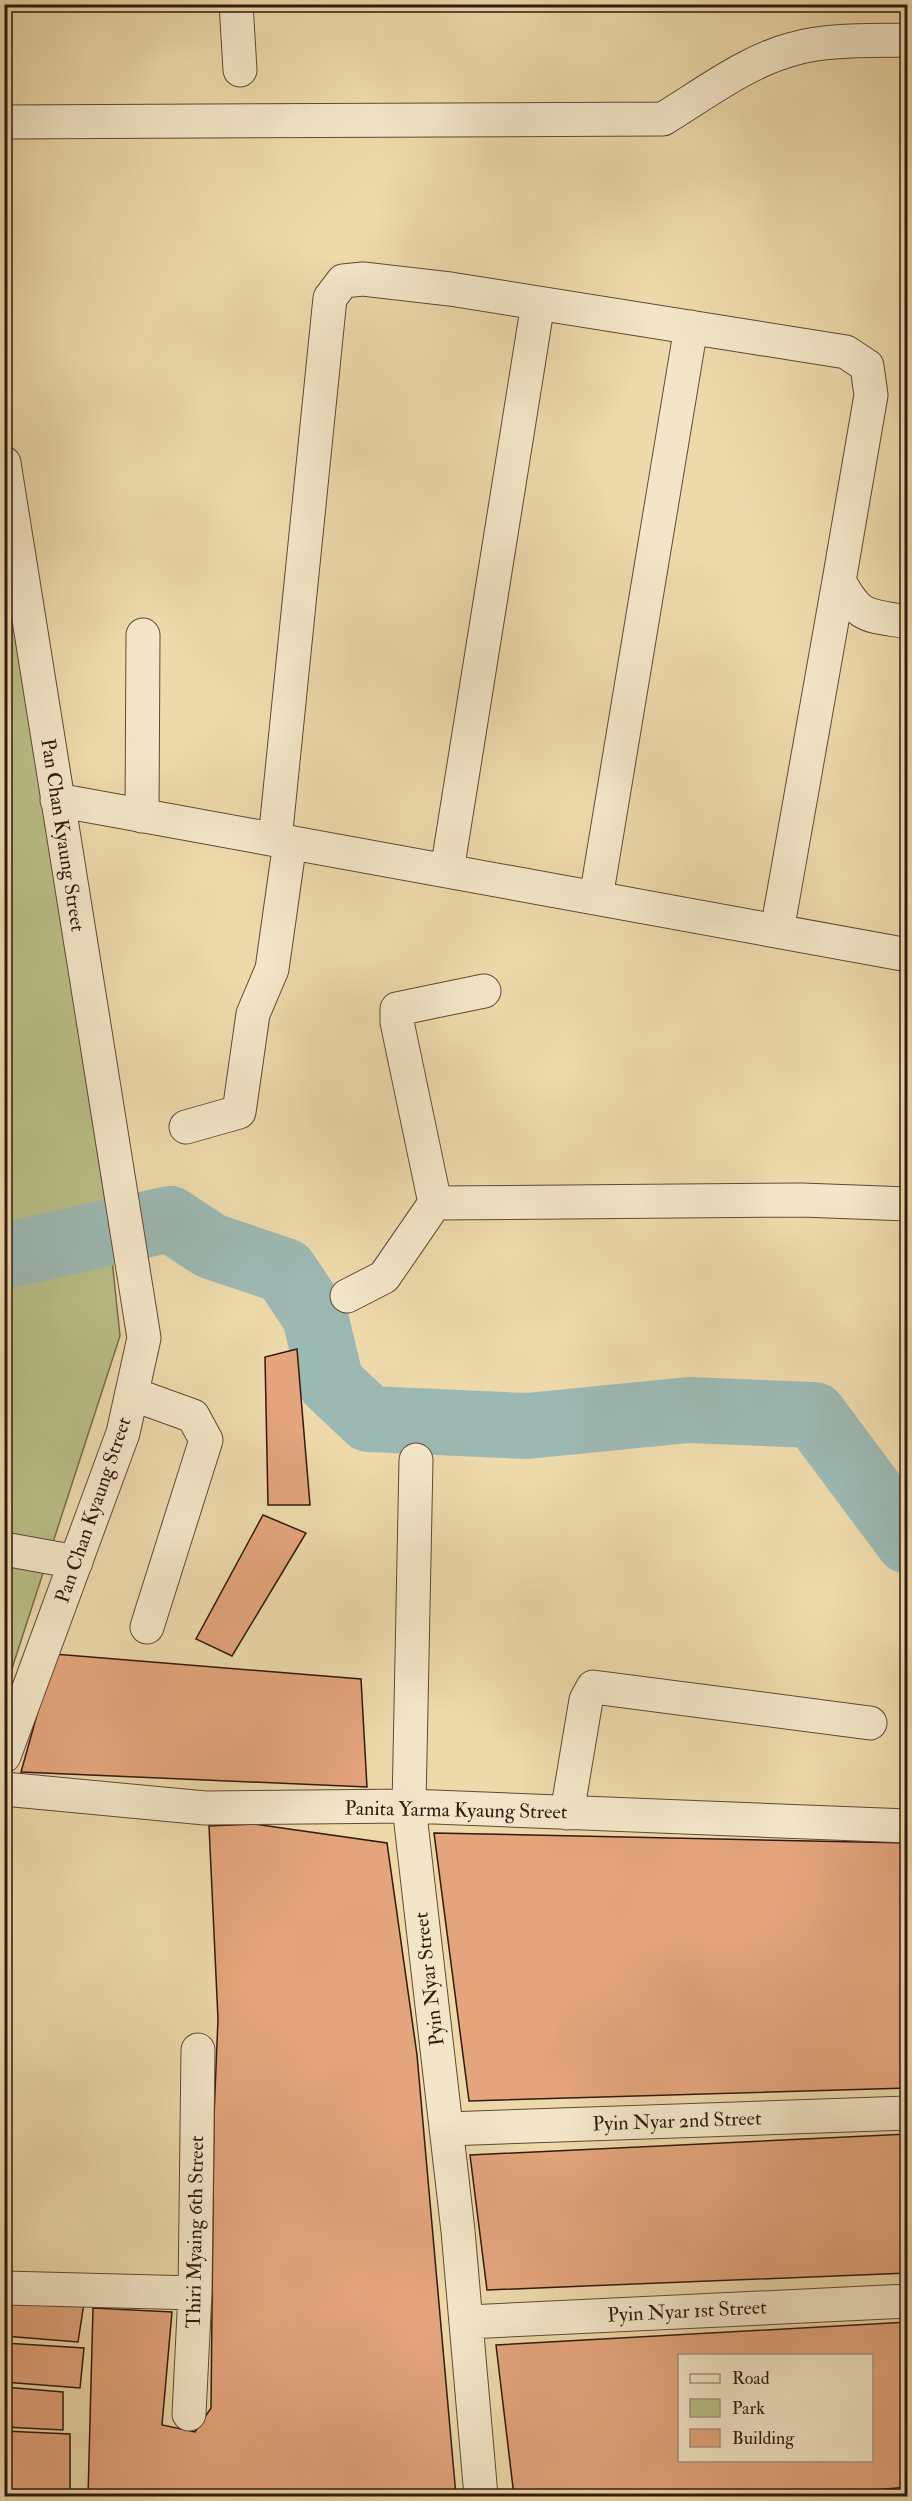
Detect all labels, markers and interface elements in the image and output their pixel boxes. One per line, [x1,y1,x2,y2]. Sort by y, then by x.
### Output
street label: Pan Chan Kyaung Street [35,737,91,934]
street label: Pan Chan Kyaung Street [49,1413,137,1606]
street label: Panita Yarma Kyaung Street [344,1796,568,1824]
street label: Pyin Nyar Street [408,1910,450,2047]
street label: Pyin Nyar 2nd Street [592,2106,762,2136]
street label: Thiri Myaing 6th Street [181,2135,209,2329]
street label: Pyin Nyar 1st Street [607,2294,768,2328]
legend [678,2354,873,2462]
text: Road [732,2367,770,2390]
text: Park [732,2397,765,2420]
text: Building [732,2427,795,2450]

